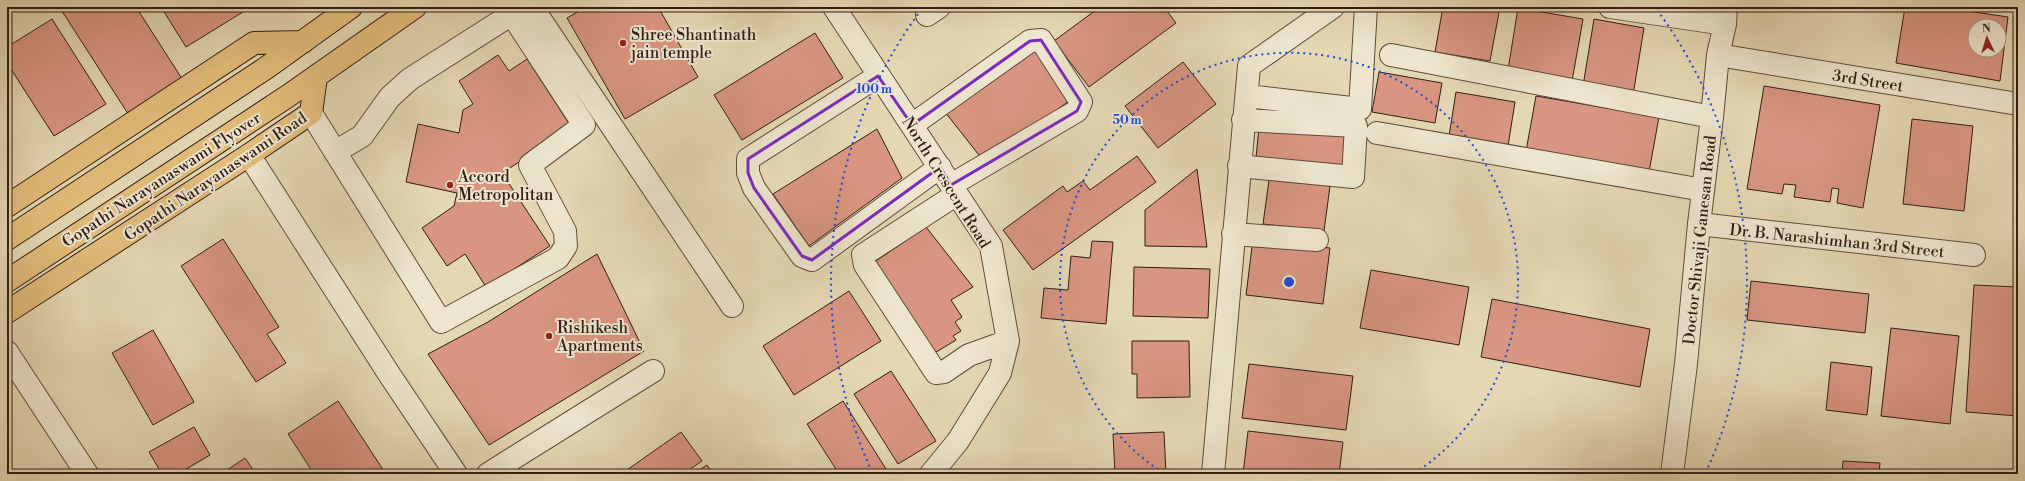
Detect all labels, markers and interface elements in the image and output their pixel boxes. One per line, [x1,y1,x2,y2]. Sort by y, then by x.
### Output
north arrow [1967,18,2007,58]
text: N [1982,22,1991,36]
place label: Shree Shantinath jain temple [630,25,757,63]
marker: Shree Shantinath jain temple [618,38,628,48]
street label: 3rd Street [1831,66,1905,97]
text: 100 m [856,82,892,97]
street label: Gopathi Narayanaswami Flyover [58,108,265,252]
street label: Gopathi Narayanaswami Road [120,108,311,246]
street label: North Crescent Road [898,113,995,252]
text: 50 m [1112,113,1142,128]
street label: Doctor Shivaji Ganesan Road [1679,134,1721,346]
place label: Accord Metropolitan [457,167,554,205]
marker: Accord Metropolitan [445,180,455,190]
street label: Dr. B. Narashimhan 3rd Street [1728,220,1946,262]
centre of rings [1282,275,1296,289]
place label: Rishikesh Apartments [556,318,643,356]
marker: Rishikesh Apartments [544,331,554,341]

